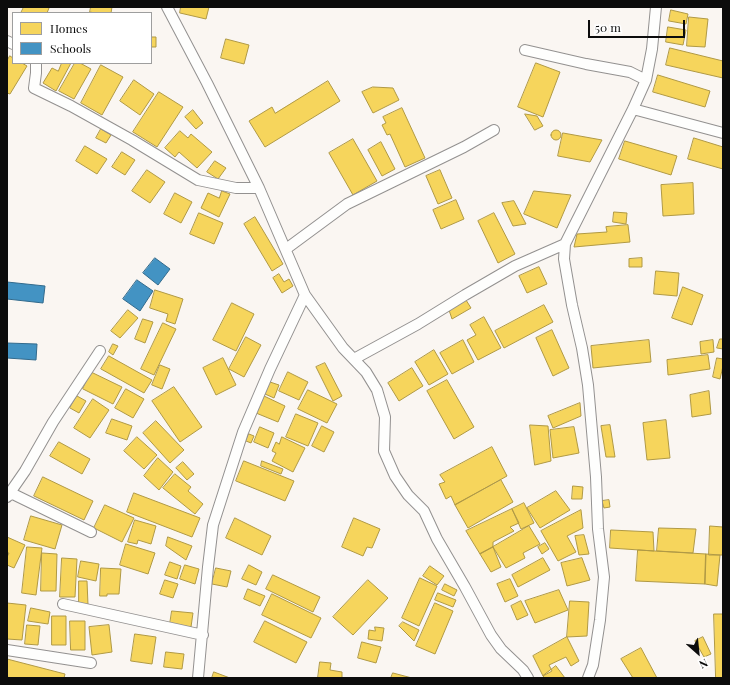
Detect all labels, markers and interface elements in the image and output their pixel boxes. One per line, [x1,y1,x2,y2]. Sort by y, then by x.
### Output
legend [12,12,152,64]
scale bar [590,12,687,38]
text: 50 m [595,19,621,35]
text: Homes [50,20,88,36]
text: Schools [50,40,91,56]
north arrow [678,633,718,673]
text: N [697,656,711,673]

